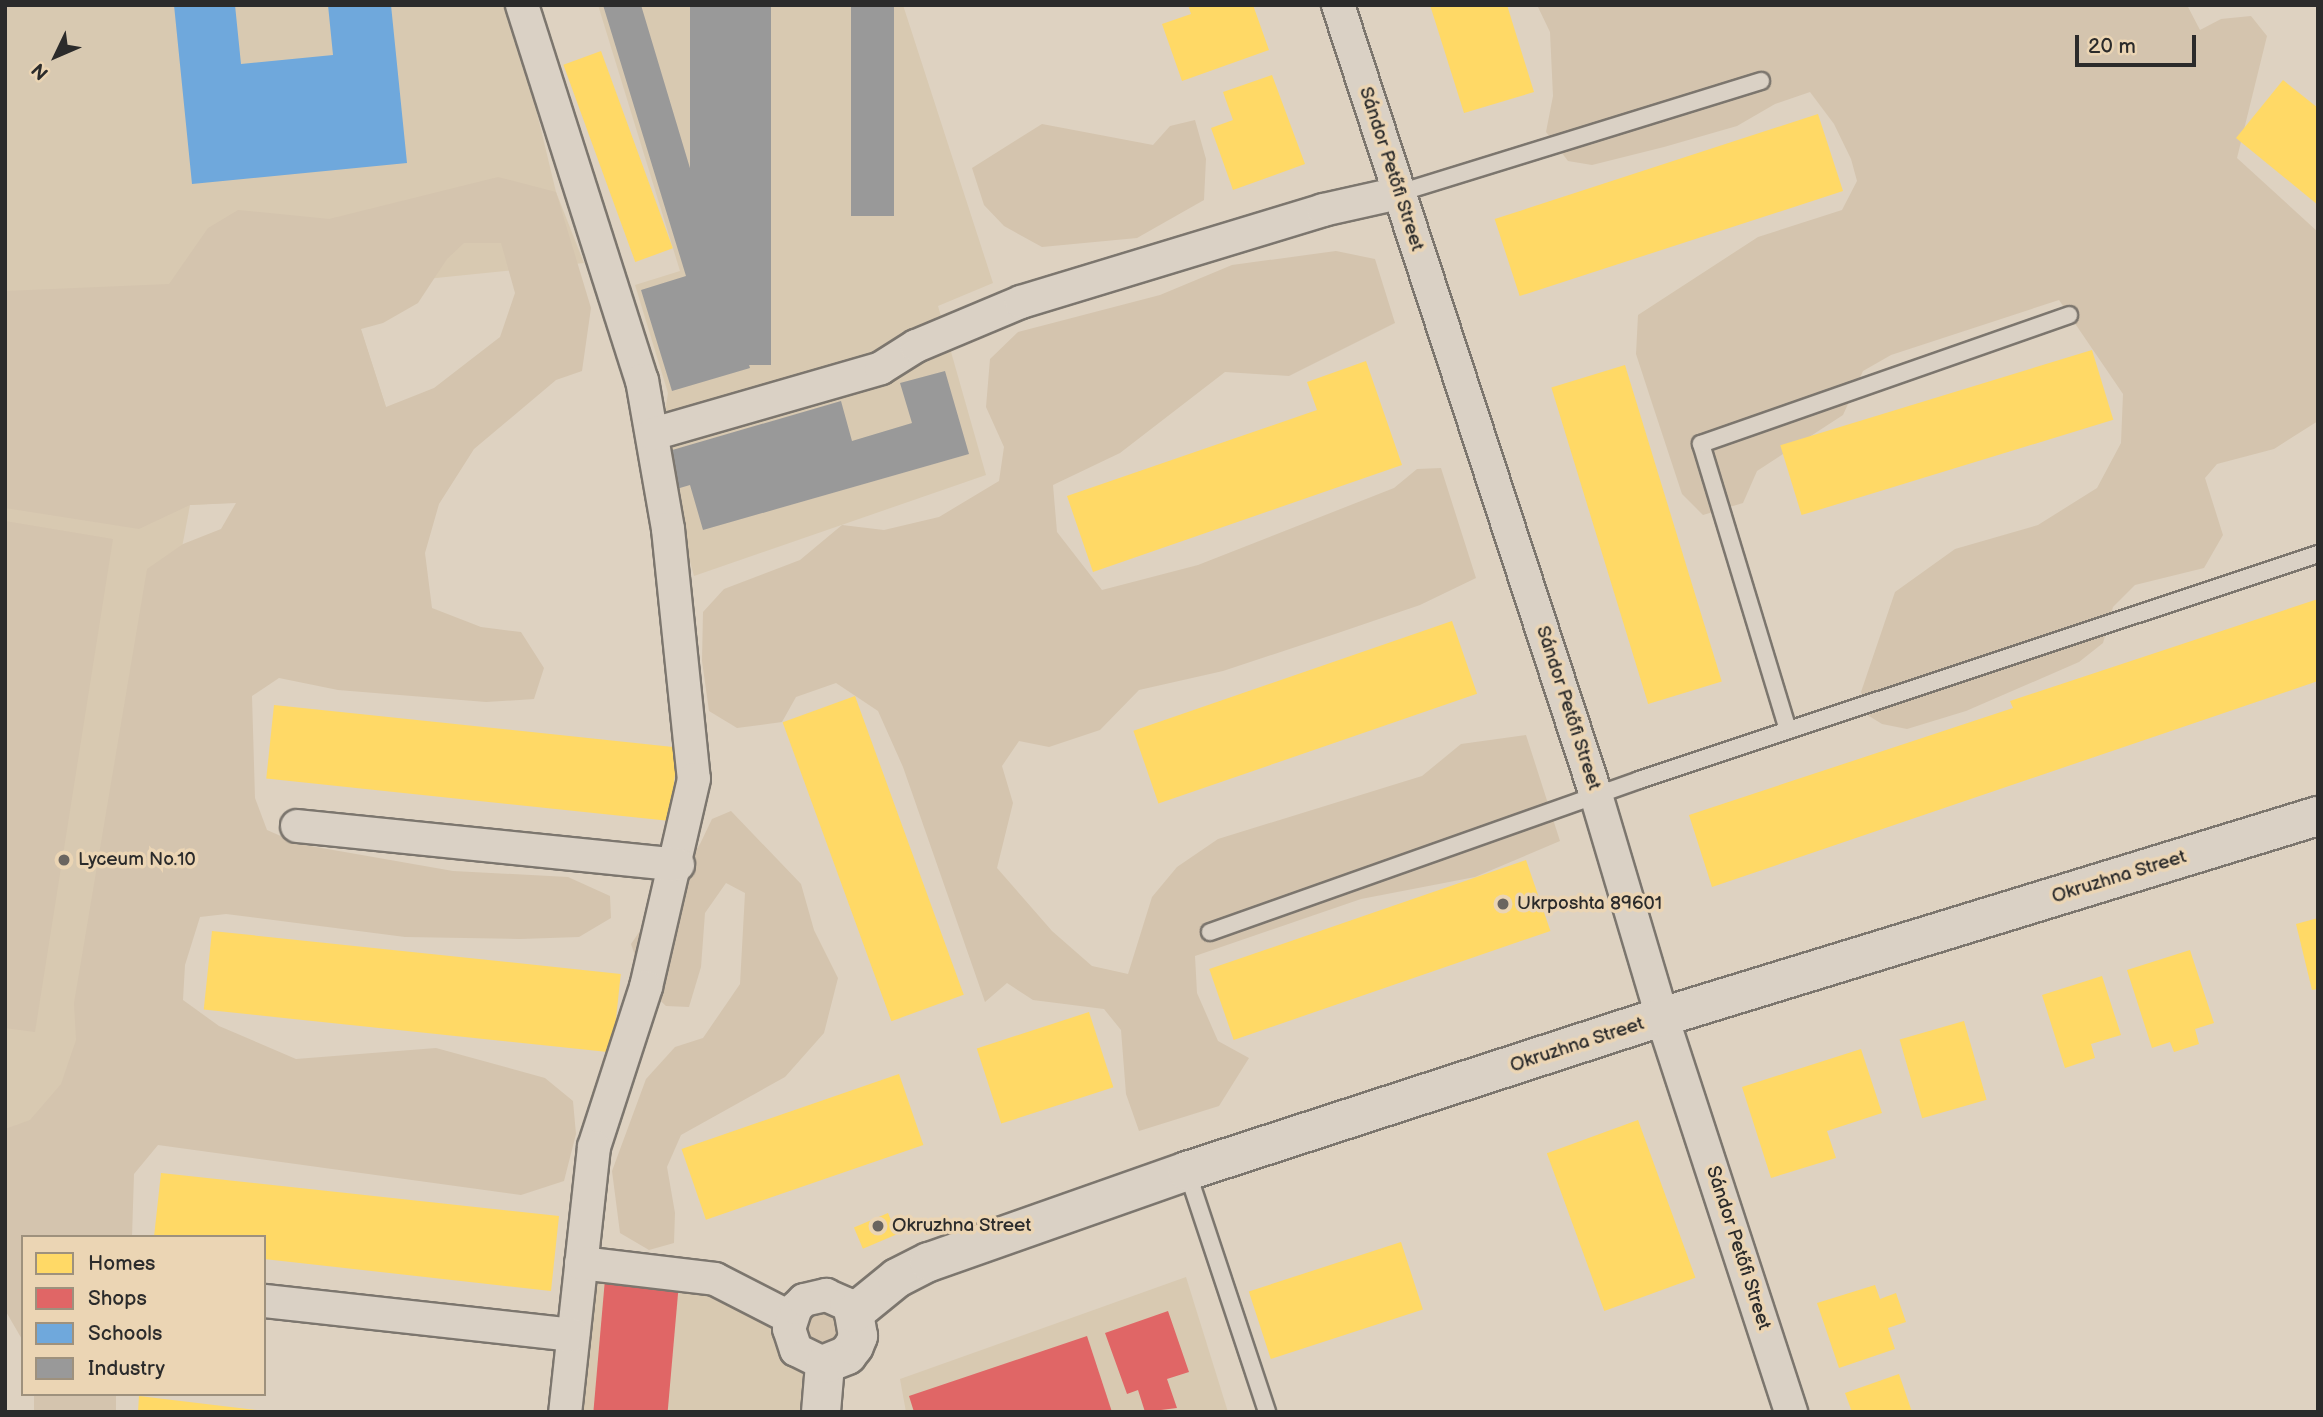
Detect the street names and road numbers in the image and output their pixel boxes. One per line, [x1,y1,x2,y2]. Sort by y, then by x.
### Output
street label: Sándor Petőfi Street [1354,84,1428,254]
street label: Sándor Petőfi Street [1531,623,1605,793]
street label: Okruzhna Street [2049,846,2189,908]
street label: Okruzhna Street [1507,1013,1647,1077]
street label: Sándor Petőfi Street [1701,1163,1775,1333]

